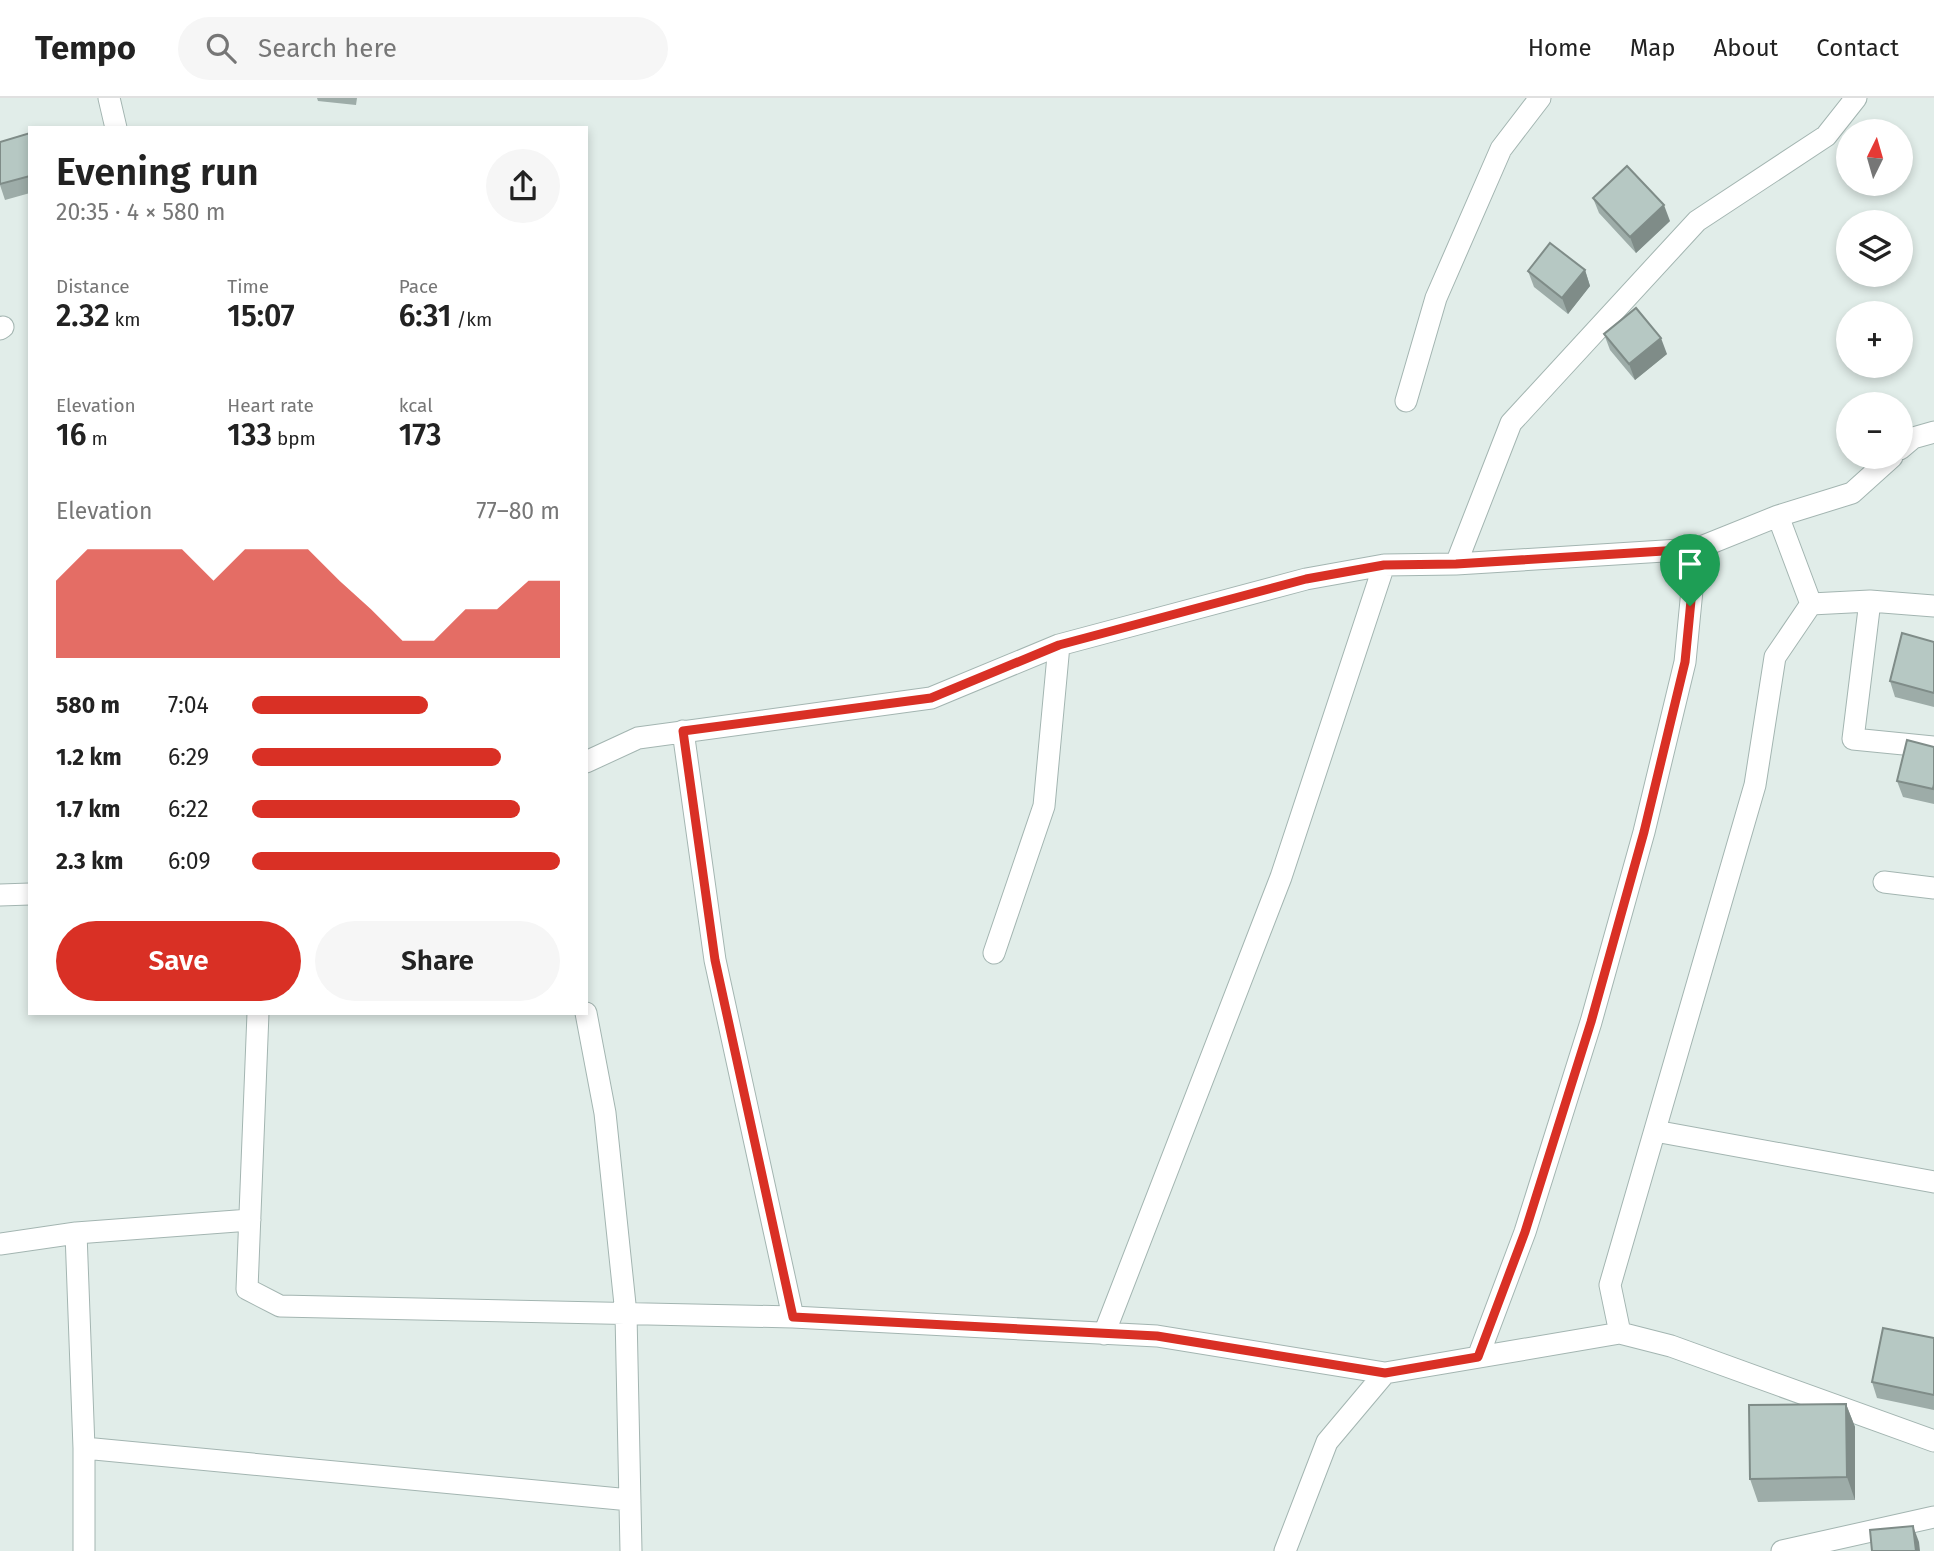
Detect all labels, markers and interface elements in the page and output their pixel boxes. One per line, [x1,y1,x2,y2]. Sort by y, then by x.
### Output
search box [178,17,668,80]
text: Tempo [35,28,136,68]
icon: search [202,29,240,67]
text: Search here [258,33,397,64]
text: Home [1528,34,1592,62]
text: Map [1630,34,1676,62]
text: About [1714,34,1778,62]
text: Contact [1816,34,1899,62]
north arrow [1836,119,1913,196]
map controls [1836,119,1913,469]
text: Evening run [56,149,259,195]
button: share [486,149,560,223]
text: 20:35 · 4 × 580 m [56,198,225,226]
button: layers [1836,210,1913,287]
text: Distance [56,275,130,298]
text: Time [227,275,269,298]
text: Pace [399,275,438,298]
text: 2.32 [56,298,110,334]
text: 15:07 [227,298,295,334]
text: 6:31 [399,298,451,334]
button: + [1836,301,1913,378]
text: km [110,308,141,331]
text: /km [451,308,492,331]
button: − [1836,392,1913,469]
text: Elevation [56,394,136,417]
text: Heart rate [227,394,314,417]
text: kcal [399,394,433,417]
text: 16 [56,417,86,453]
text: 133 [227,417,272,453]
text: 173 [399,417,441,453]
text: m [86,427,108,450]
text: bpm [272,427,316,450]
text: Elevation [56,497,152,525]
text: 77–80 m [476,497,560,525]
pin [1660,534,1720,606]
icon: arrive [1671,545,1709,583]
text: 580 m [56,691,120,719]
text: 7:04 [168,691,209,719]
text: 1.2 km [56,743,122,771]
text: 6:29 [168,743,209,771]
text: 1.7 km [56,795,121,823]
text: 6:22 [168,795,209,823]
text: 2.3 km [56,847,123,875]
text: 6:09 [168,847,210,875]
button: Save [56,921,301,1001]
button: Share [315,921,560,1001]

